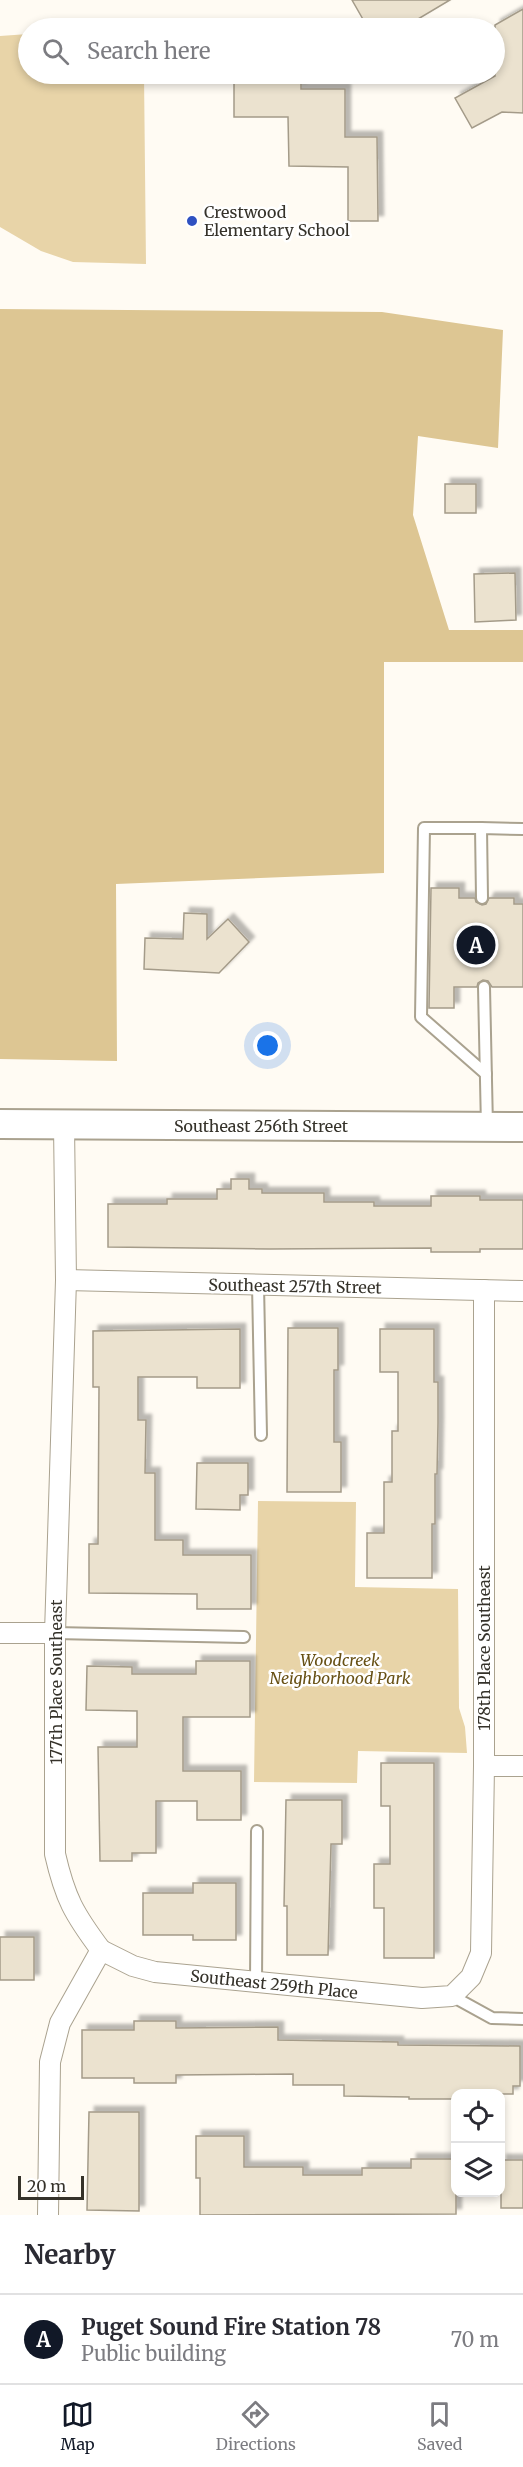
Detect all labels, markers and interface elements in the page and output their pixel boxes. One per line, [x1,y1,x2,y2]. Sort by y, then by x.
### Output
search box [18,18,505,84]
icon: search [39,35,72,68]
text: Search here [87,37,210,65]
place label: Crestwood Elementary School [204,202,350,240]
marker: Crestwood Elementary School [185,214,199,228]
pin: A [456,922,496,968]
your location [253,1031,282,1060]
street label: Southeast 256th Street [174,1116,349,1136]
street label: Southeast 257th Street [208,1274,382,1298]
street label: 178th Place Southeast [474,1565,494,1731]
street label: 177th Place Southeast [46,1599,66,1765]
park label: Woodcreek Neighborhood Park [270,1650,411,1688]
street label: Southeast 259th Place [189,1965,359,2003]
map controls [451,2089,505,2197]
button: locate [451,2089,505,2143]
button: layers [451,2143,505,2197]
scale bar [18,2173,84,2200]
text: 20 m [27,2176,66,2196]
text: Nearby [24,2238,116,2271]
text: Puget Sound Fire Station 78 [81,2313,381,2341]
text: A [36,2327,51,2352]
text: 70 m [451,2327,499,2352]
text: Public building [81,2341,226,2366]
tab: Map [61,2398,95,2454]
tab: Directions [216,2398,296,2454]
tab: Saved [417,2398,462,2454]

